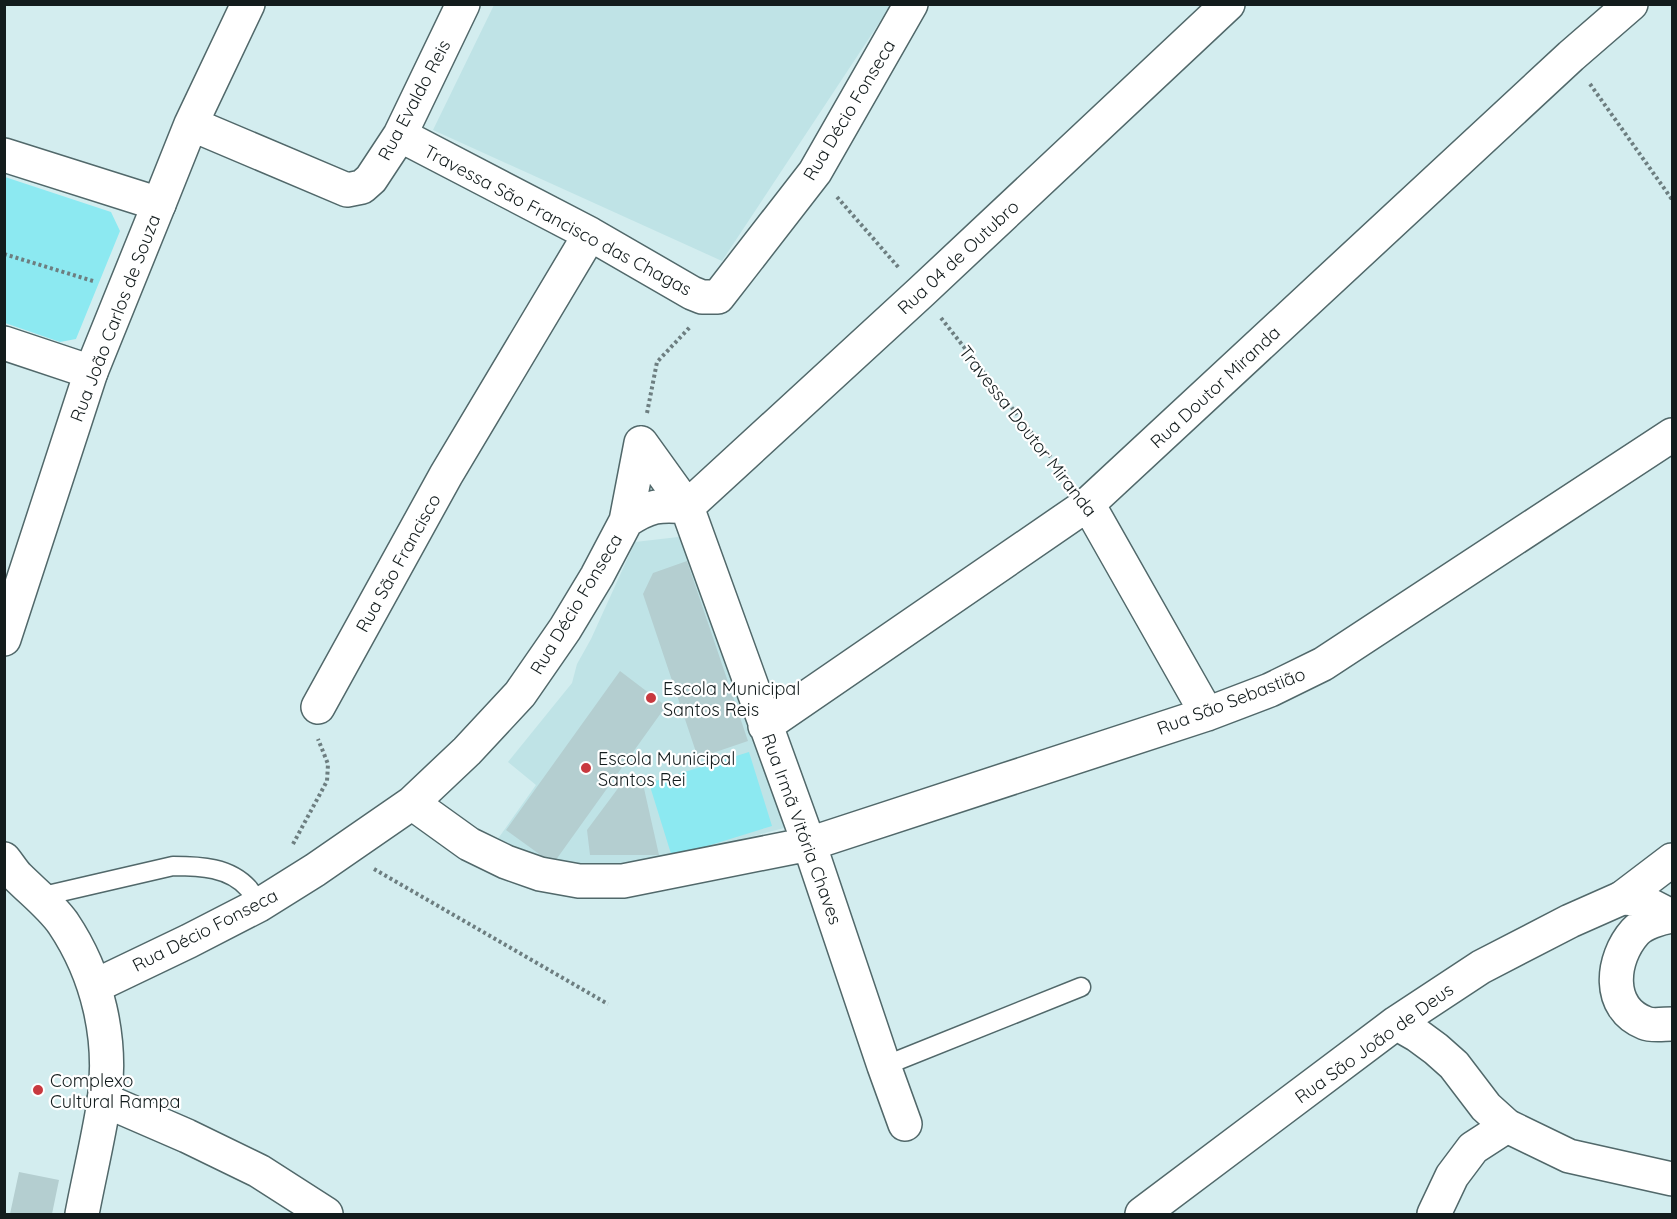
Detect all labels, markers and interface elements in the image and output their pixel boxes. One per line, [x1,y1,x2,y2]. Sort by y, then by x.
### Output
street label: Rua Décio Fonseca [798,35,900,185]
street label: Rua Evaldo Reis [373,36,455,164]
street label: Travessa São Francisco das Chagas [420,139,696,301]
street label: Rua 04 de Outubro [892,195,1024,319]
street label: Rua João Carlos de Souza [65,211,165,425]
street label: Rua Doutor Miranda [1145,321,1285,453]
street label: Travessa Doutor Miranda [954,341,1102,521]
street label: Rua São Francisco [350,490,446,636]
street label: Rua Décio Fonseca [525,529,627,679]
street label: Rua São Sebastião [1154,662,1308,740]
place label: Escola Municipal Santos Reis [663,677,800,721]
marker: Escola Municipal Santos Reis [644,691,658,705]
street label: Rua Irmã Vitória Chaves [757,730,847,928]
place label: Escola Municipal Santos Rei [598,747,735,791]
marker: Escola Municipal Santos Rei [579,761,593,775]
street label: Rua Décio Fonseca [128,883,282,977]
street label: Rua São João de Deus [1290,978,1458,1108]
place label: Complexo Cultural Rampa [50,1069,180,1113]
marker: Complexo Cultural Rampa [31,1083,45,1097]

